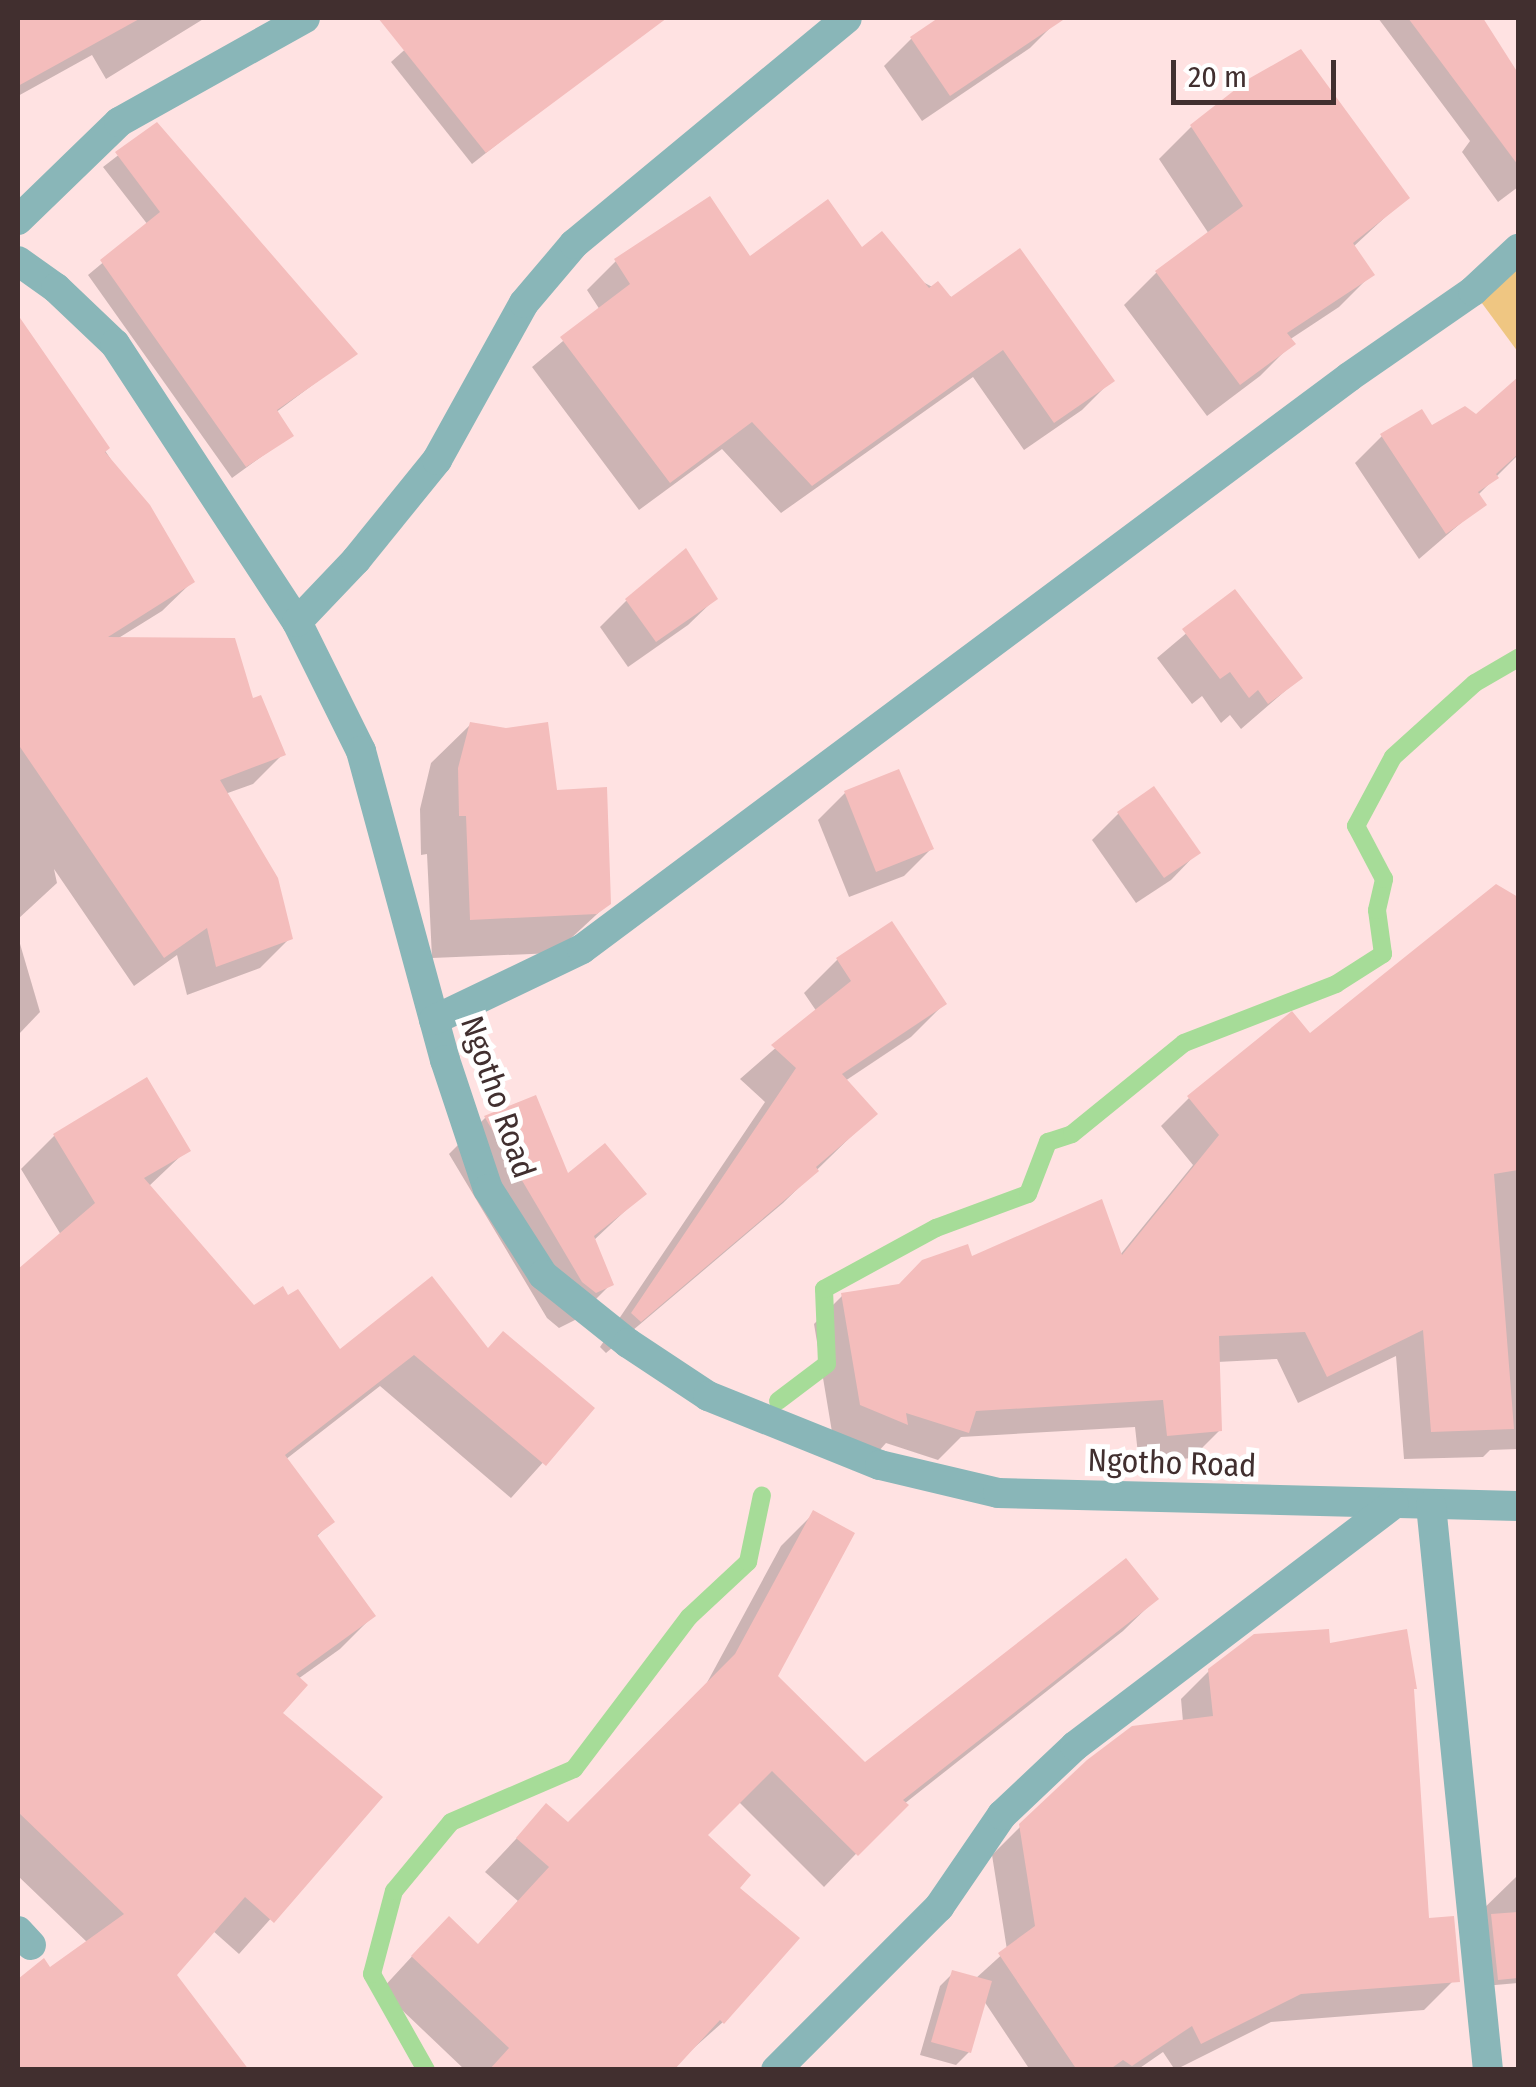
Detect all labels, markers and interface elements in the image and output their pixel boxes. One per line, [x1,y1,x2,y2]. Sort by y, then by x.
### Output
scale bar [1176,40,1341,102]
text: 20 m [1188,59,1247,95]
street label: Ngotho Road [452,1011,544,1183]
street label: Ngotho Road [1087,1441,1257,1485]

